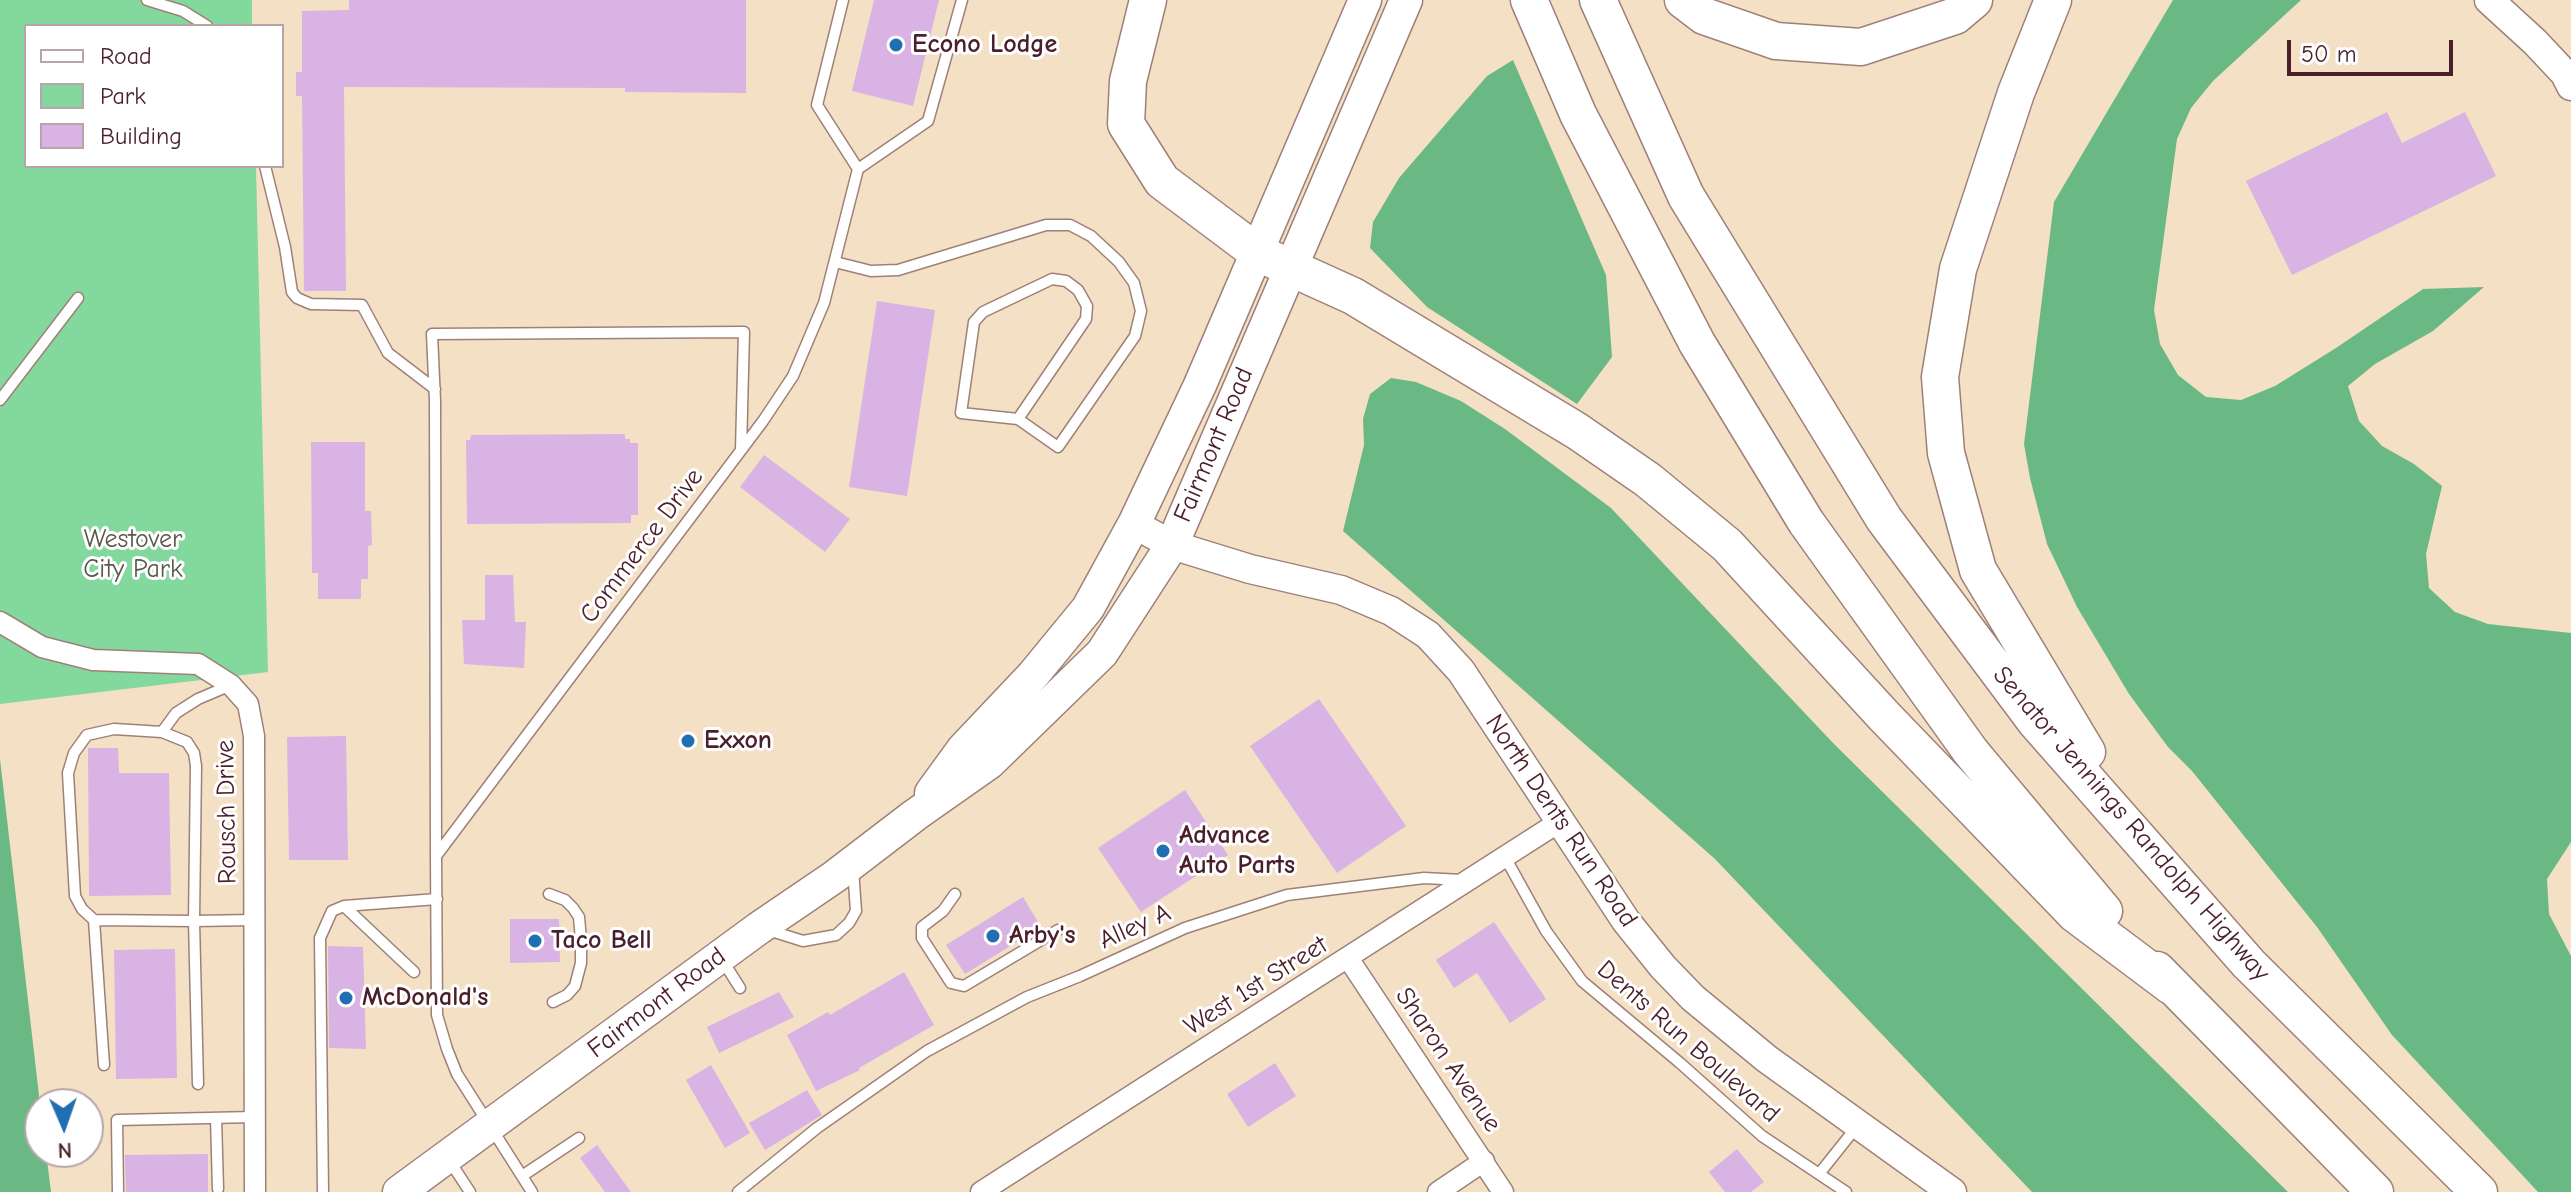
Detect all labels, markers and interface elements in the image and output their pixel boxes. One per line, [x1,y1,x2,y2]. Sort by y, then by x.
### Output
legend [24,24,284,168]
scale bar [2291,24,2457,74]
place label: Econo Lodge [912,29,1057,61]
marker: Econo Lodge [887,36,905,54]
text: 50 m [2301,40,2357,68]
text: Road [100,42,152,70]
text: Park [100,82,146,110]
text: Building [100,122,182,150]
street label: Fairmont Road [1167,363,1261,527]
street label: Commerce Drive [574,463,710,629]
park label: Westover City Park [83,524,183,586]
street label: Senator Jennings Randolph Highway [1986,660,2276,988]
street label: North Dents Run Road [1478,709,1644,933]
place label: Exxon [704,725,772,757]
marker: Exxon [679,732,697,750]
street label: Rousch Drive [210,740,244,884]
place label: Advance Auto Parts [1179,820,1295,882]
marker: Advance Auto Parts [1154,842,1172,860]
street label: Alley A [1094,898,1176,956]
place label: Arby's [1009,920,1076,952]
place label: Taco Bell [551,925,652,957]
marker: Arby's [984,927,1002,945]
street label: West 1st Street [1179,930,1333,1042]
marker: Taco Bell [526,932,544,950]
street label: Fairmont Road [582,941,732,1065]
street label: Dents Run Boulevard [1590,954,1786,1130]
place label: McDonald's [362,982,488,1014]
street label: Sharon Avenue [1388,982,1508,1138]
marker: McDonald's [337,989,355,1007]
north arrow [24,1088,104,1168]
text: N [57,1137,72,1163]

